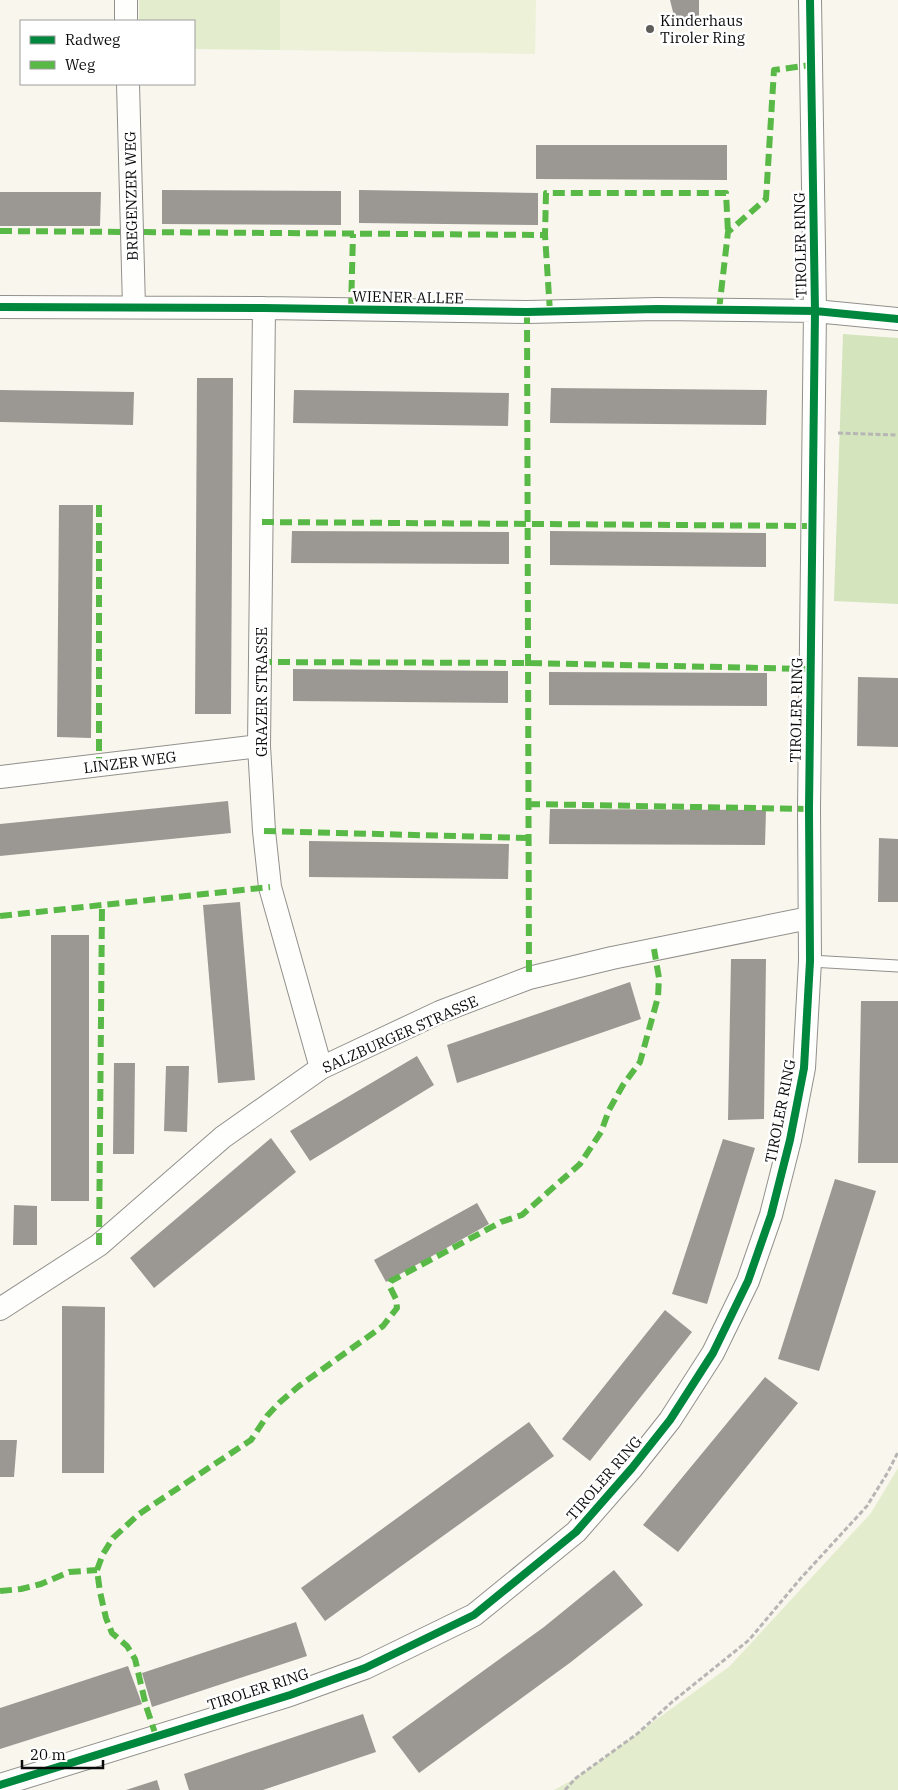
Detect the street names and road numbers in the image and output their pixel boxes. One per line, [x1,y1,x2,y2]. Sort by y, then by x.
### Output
street label: BREGENZER WEG [120,131,142,261]
street label: TIROLER RING [790,192,810,298]
street label: WIENER ALLEE [352,287,464,307]
street label: GRAZER STRASSE [252,627,271,757]
street label: TIROLER RING [786,657,806,763]
street label: LINZER WEG [82,747,178,777]
street label: SALZBURGER STRASSE [319,991,481,1077]
street label: TIROLER RING [761,1057,799,1165]
street label: TIROLER RING [562,1432,646,1524]
street label: TIROLER RING [205,1664,311,1714]

